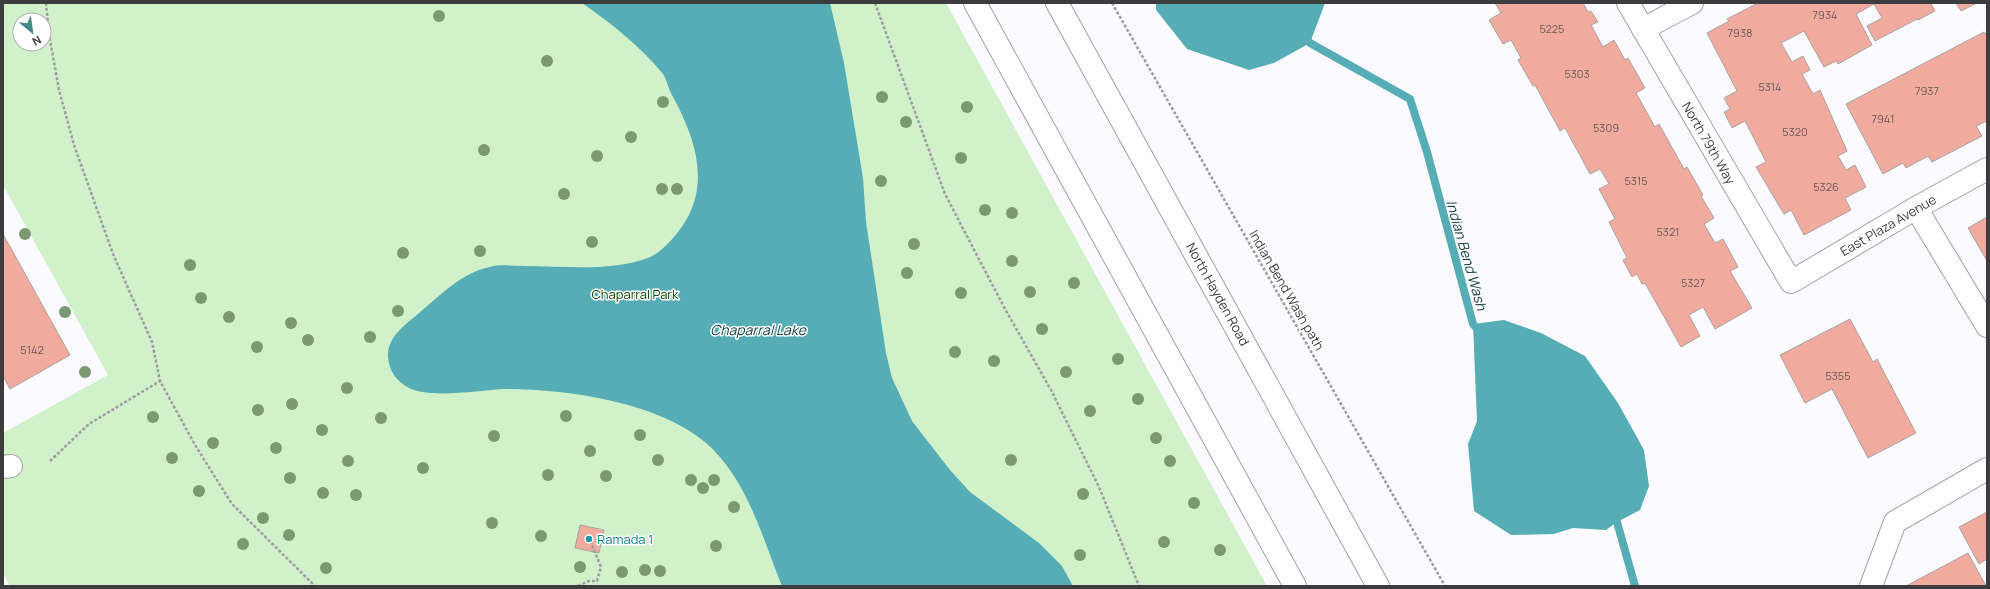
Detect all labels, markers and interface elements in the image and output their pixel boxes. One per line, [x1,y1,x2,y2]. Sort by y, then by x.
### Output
house number: 7934 [1813,7,1837,22]
north arrow [12,12,52,52]
house number: 5225 [1540,21,1564,36]
house number: 7938 [1728,25,1752,40]
text: N [30,33,44,50]
house number: 5303 [1564,66,1590,81]
house number: 5314 [1758,79,1782,94]
house number: 7937 [1915,83,1939,98]
street label: North 79th Way [1678,99,1740,188]
house number: 7941 [1871,111,1895,126]
house number: 5309 [1593,120,1619,135]
house number: 5320 [1782,124,1808,139]
house number: 5315 [1624,173,1648,188]
house number: 5326 [1813,179,1839,194]
street label: East Plaza Avenue [1837,190,1940,260]
water label: Indian Bend Wash [1442,198,1492,313]
house number: 5321 [1657,224,1680,239]
street label: Indian Bend Wash path [1245,227,1329,353]
street label: North Hayden Road [1182,239,1254,349]
house number: 5327 [1681,275,1705,290]
park label: Chaparral Park [591,285,679,303]
water label: Chaparral Lake [710,320,807,339]
house number: 5142 [20,342,44,357]
house number: 5355 [1825,368,1851,383]
place label: Ramada 1 [597,530,653,548]
marker: Ramada 1 [584,534,594,544]

